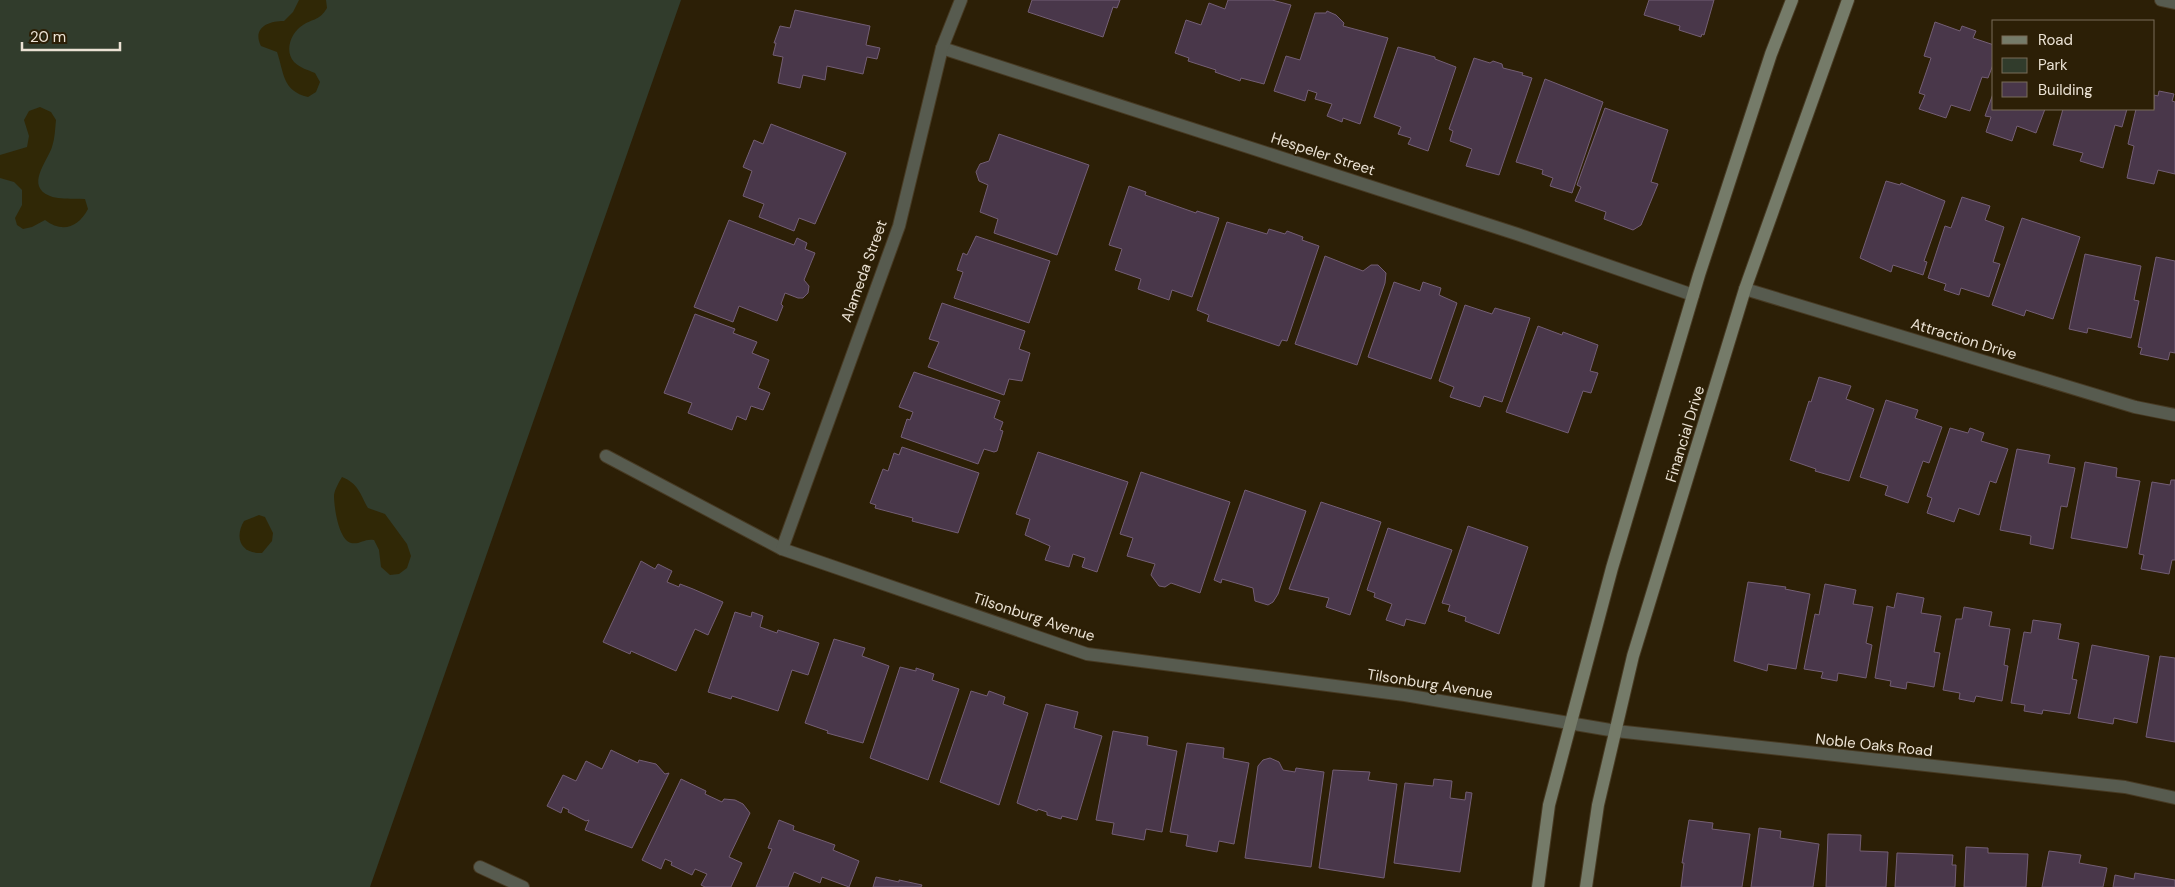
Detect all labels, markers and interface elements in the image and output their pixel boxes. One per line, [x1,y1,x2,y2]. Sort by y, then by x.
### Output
scale bar [22,20,120,52]
legend [1992,20,2155,110]
text: 20 m [30,27,66,47]
text: Road [2038,30,2073,50]
text: Park [2038,55,2068,75]
text: Building [2038,80,2093,100]
street label: Hespeler Street [1269,128,1378,180]
street label: Alameda Street [836,217,892,325]
street label: Attraction Drive [1909,313,2019,365]
street label: Financial Drive [1661,383,1709,485]
street label: Tilsonburg Avenue [970,588,1098,646]
street label: Tilsonburg Avenue [1366,664,1494,704]
street label: Noble Oaks Road [1814,729,1934,761]

